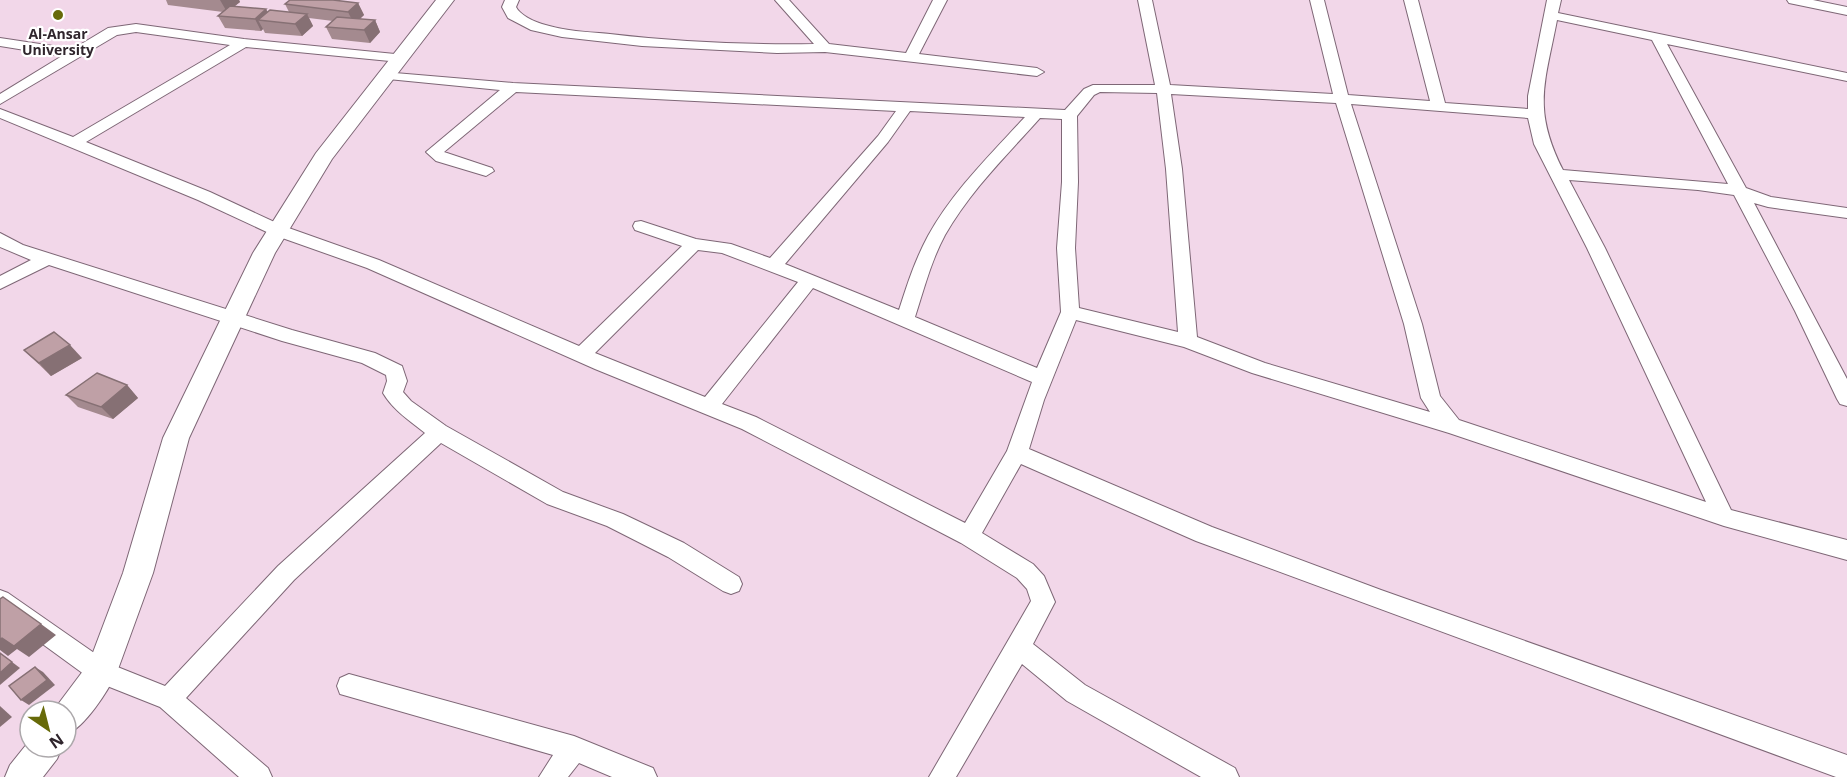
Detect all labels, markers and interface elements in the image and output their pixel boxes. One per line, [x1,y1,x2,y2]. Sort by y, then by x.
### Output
marker: Al-Ansar University [51,8,65,22]
place label: Al-Ansar University [22,24,94,59]
north arrow [18,699,78,759]
text: N [45,729,68,754]

